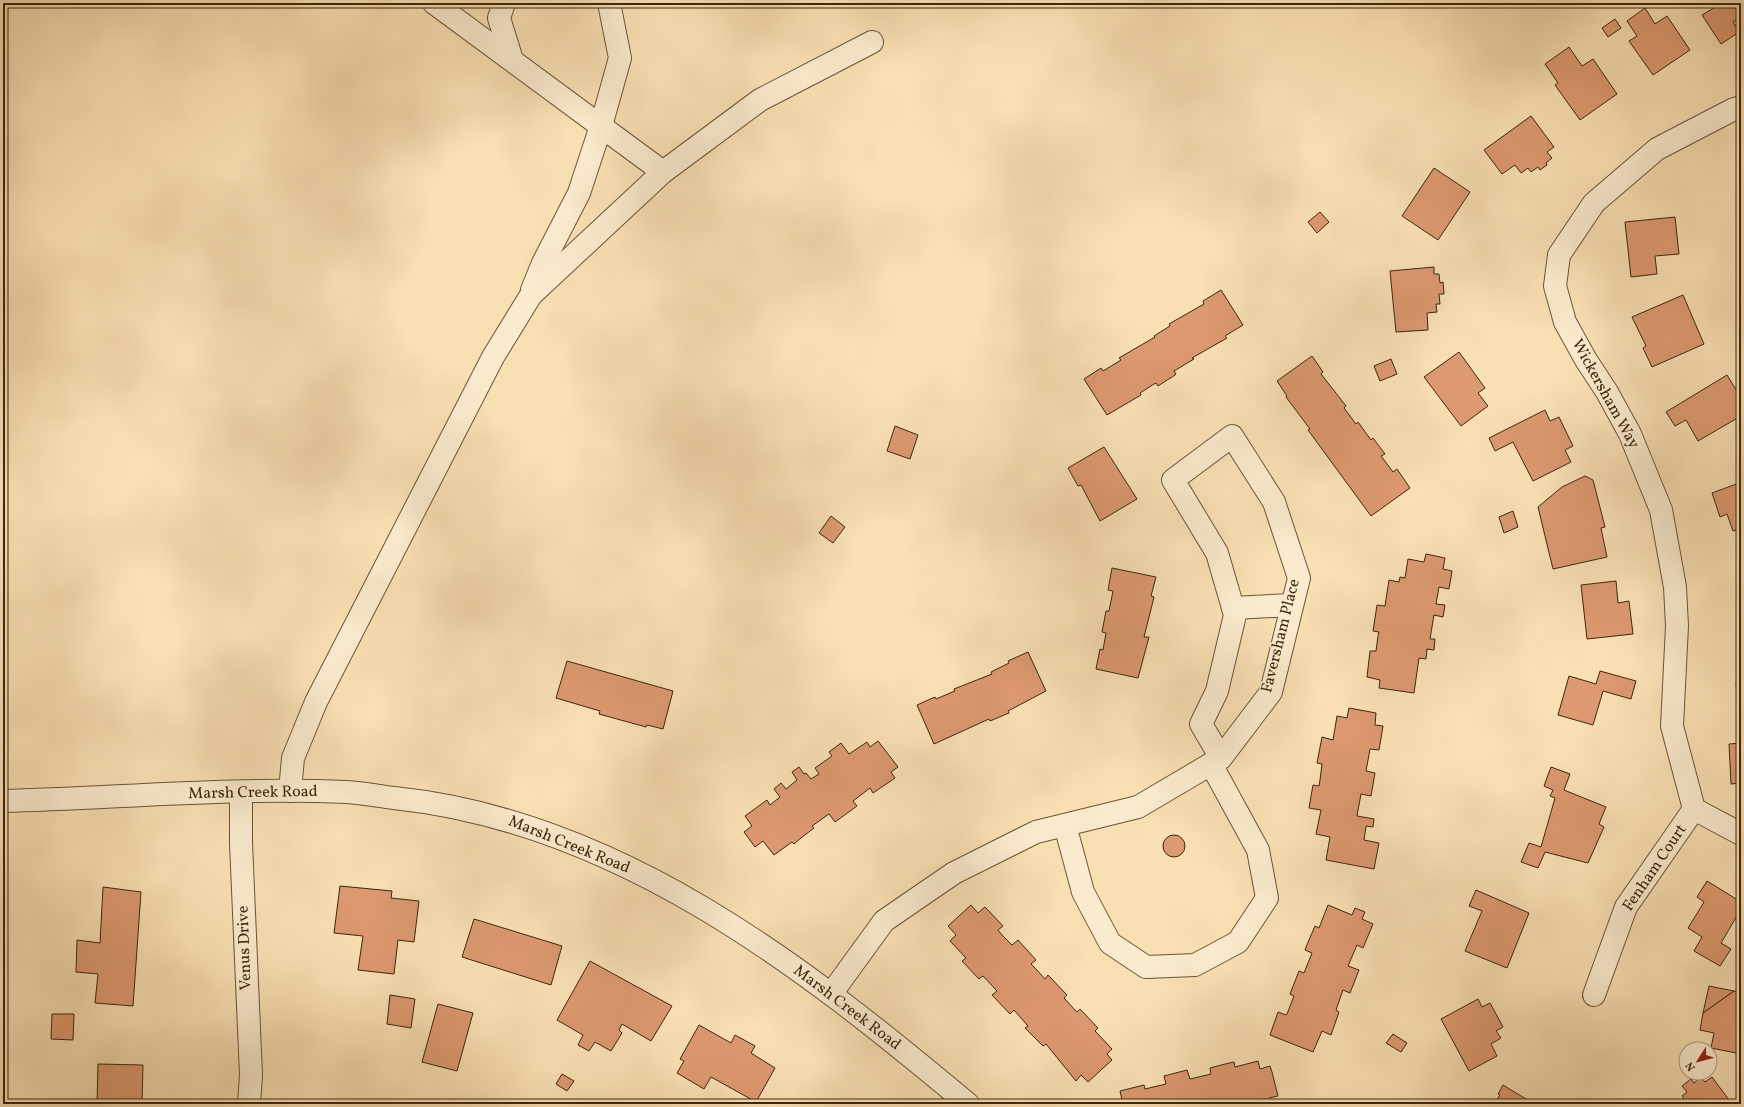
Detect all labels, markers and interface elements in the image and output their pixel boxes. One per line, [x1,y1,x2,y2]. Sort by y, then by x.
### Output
street label: Wickersham Way [1566,335,1644,453]
street label: Faversham Place [1256,577,1306,695]
street label: Marsh Creek Road [188,781,318,805]
street label: Marsh Creek Road [505,811,633,879]
street label: Fenham Court [1618,820,1692,916]
street label: Venus Drive [233,905,257,991]
street label: Marsh Creek Road [789,960,905,1056]
north arrow [1678,1041,1718,1081]
text: N [1683,1058,1700,1074]

